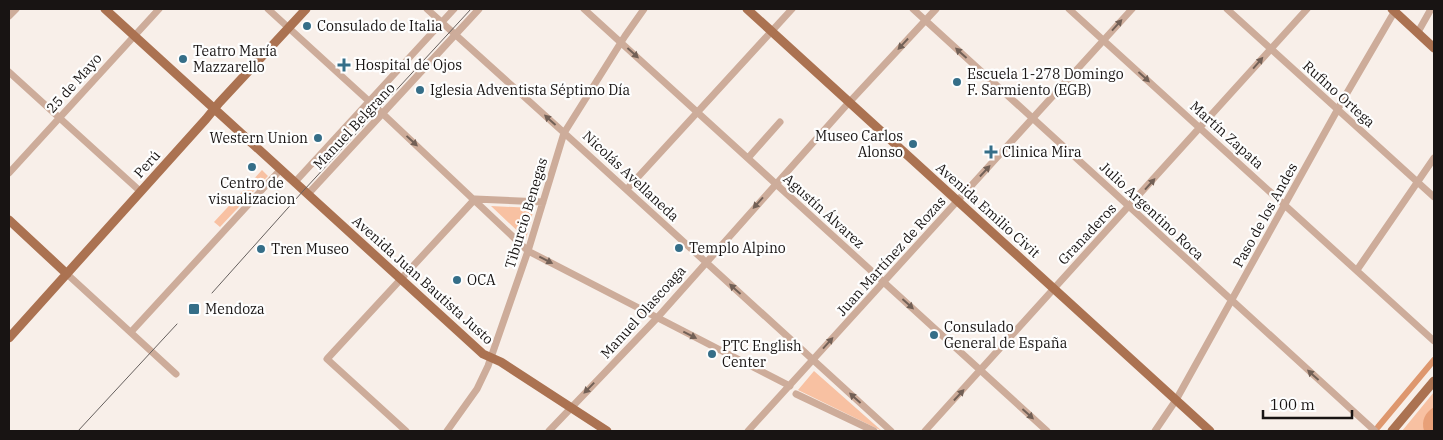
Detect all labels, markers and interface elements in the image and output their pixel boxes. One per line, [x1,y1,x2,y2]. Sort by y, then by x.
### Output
place label: Consulado de Italia [317,17,443,35]
marker: Consulado de Italia [301,20,313,32]
one-way arrow [1111,20,1123,32]
one-way arrow [897,38,909,50]
place label: Teatro María Mazzarello [193,42,277,76]
one-way arrow [955,47,967,59]
one-way arrow [626,48,639,59]
street label: 25 de Mayo [42,49,106,117]
marker: Teatro María Mazzarello [177,53,189,65]
place label: Hospital de Ojos [355,56,462,74]
street label: Rufino Ortega [1299,57,1379,131]
marker: Hospital de Ojos [337,58,351,72]
one-way arrow [1252,58,1264,70]
place label: Escuela 1-278 Domingo F. Sarmiento (EGB) [967,65,1124,99]
one-way arrow [1138,71,1150,83]
marker: Escuela 1-278 Domingo F. Sarmiento (EGB) [951,76,963,88]
street label: Manuel Belgrano [309,79,399,173]
place label: Iglesia Adventista Séptimo Día [430,81,630,99]
marker: Iglesia Adventista Séptimo Día [414,84,426,96]
street label: Martín Zapata [1186,97,1268,173]
one-way arrow [545,114,557,126]
street label: Nicolás Avellaneda [579,127,683,225]
place label: Museo Carlos Alonso [815,127,903,161]
place label: Western Union [210,129,308,147]
marker: Western Union [312,132,324,144]
one-way arrow [406,135,418,147]
marker: Museo Carlos Alonso [907,138,919,150]
place label: Clinica Mira [1002,143,1082,161]
marker: Clinica Mira [984,145,998,159]
street label: Perú [130,146,164,182]
street label: Tiburcio Benegas [501,155,551,271]
street label: Julio Argentino Roca [1096,158,1208,264]
street label: Avenida Emilio Civit [932,159,1044,261]
street label: Paso de los Andes [1229,159,1301,271]
marker: Centro de visualizacion [246,161,258,173]
one-way arrow [979,166,991,178]
street label: Agustín Álvarez [780,169,869,252]
place label: Centro de visualizacion [209,174,295,208]
one-way arrow [1144,179,1156,191]
street label: Juan Martínez de Rozas [832,192,950,320]
one-way arrow [752,197,764,209]
street label: Granaderos [1054,199,1120,268]
street label: Avenida Juan Bautista Justo [349,212,497,348]
place label: Templo Alpino [689,239,786,257]
place label: Tren Museo [271,240,349,258]
marker: Templo Alpino [673,242,685,254]
marker: Tren Museo [255,243,267,255]
one-way arrow [539,256,553,264]
street label: Manuel Olascoaga [596,261,690,362]
place label: OCA [467,271,496,289]
marker: OCA [451,274,463,286]
one-way arrow [728,283,741,294]
one-way arrow [902,299,914,310]
place label: Mendoza [205,300,265,318]
marker: Mendoza [187,302,201,316]
place label: Consulado General de España [944,318,1068,352]
marker: Consulado General de España [928,329,940,341]
one-way arrow [683,331,698,339]
place label: PTC English Center [722,337,802,371]
one-way arrow [822,338,834,350]
marker: PTC English Center [706,348,718,360]
one-way arrow [1307,369,1319,381]
one-way arrow [584,382,596,394]
scale bar [1263,388,1352,420]
one-way arrow [953,389,964,402]
one-way arrow [849,392,861,404]
text: 100 m [1270,395,1315,414]
one-way arrow [1022,408,1034,420]

